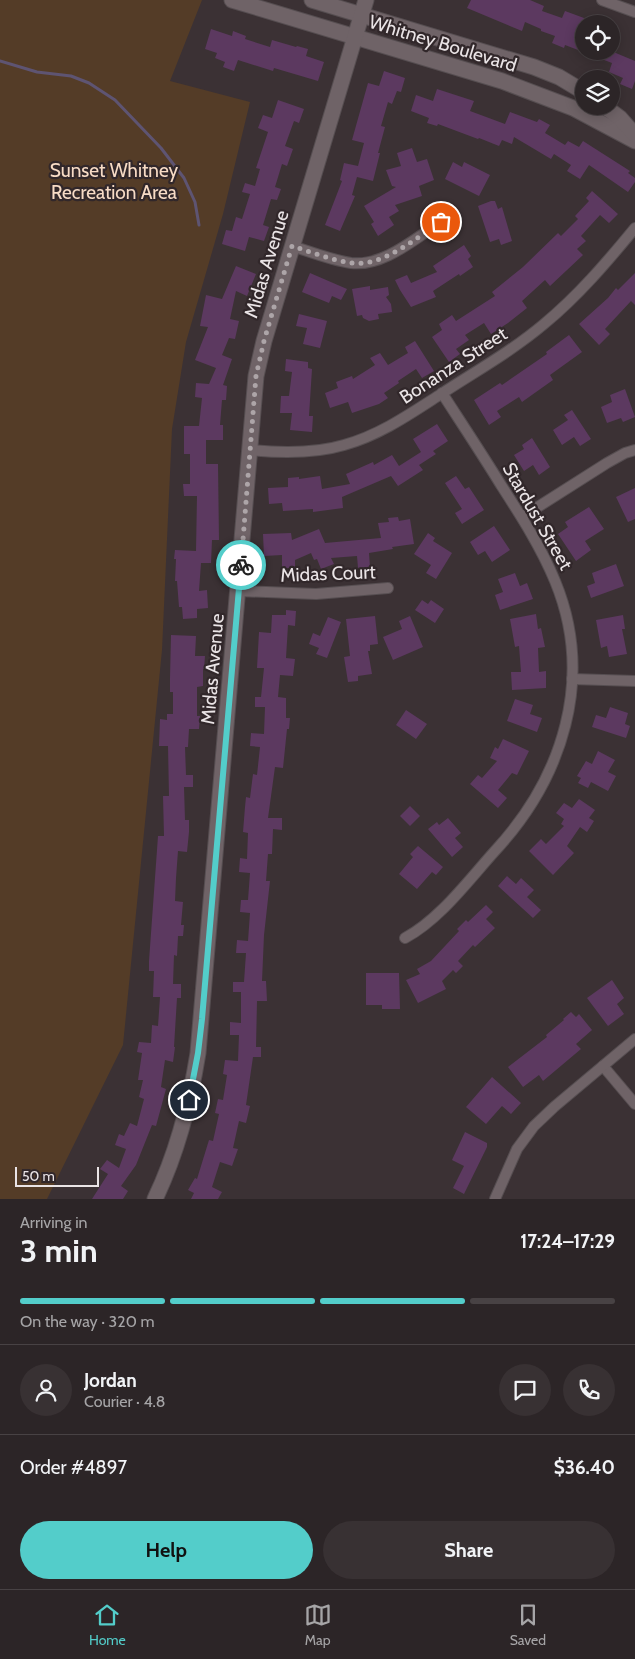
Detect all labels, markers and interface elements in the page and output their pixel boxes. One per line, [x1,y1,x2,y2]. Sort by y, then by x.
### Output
street label: Whitney Boulevard [366,10,520,77]
map controls [575,15,620,115]
button: locate [575,15,620,60]
button: layers [575,70,620,115]
park label: Sunset Whitney Recreation Area [50,159,179,204]
pin [420,201,462,243]
street label: Midas Avenue [239,207,294,321]
icon: bag [427,208,455,236]
street label: Bonanza Street [395,322,512,409]
street label: Stardust Street [498,459,578,574]
courier [216,540,266,590]
icon: bike [227,551,255,579]
street label: Midas Court [280,560,377,587]
street label: Midas Avenue [196,612,229,725]
pin [168,1079,210,1121]
icon: home [175,1086,203,1114]
scale bar [15,1164,99,1187]
text: 50 m [22,1167,55,1185]
text: Arriving in [20,1213,87,1232]
text: 17:24–17:29 [520,1230,615,1253]
text: 3 min [20,1231,98,1270]
text: On the way · 320 m [20,1312,154,1331]
button: person [20,1364,72,1416]
button: chat [499,1364,551,1416]
button: phone [563,1364,615,1416]
text: Jordan [84,1369,137,1392]
text: Courier · 4.8 [84,1392,166,1411]
text: Order #4897 [20,1456,127,1479]
text: $36.40 [554,1456,615,1479]
button: Help [20,1521,313,1579]
button: Share [323,1521,615,1579]
tab: Home [89,1601,126,1649]
tab: Map [304,1601,332,1649]
tab: Saved [510,1601,546,1649]

